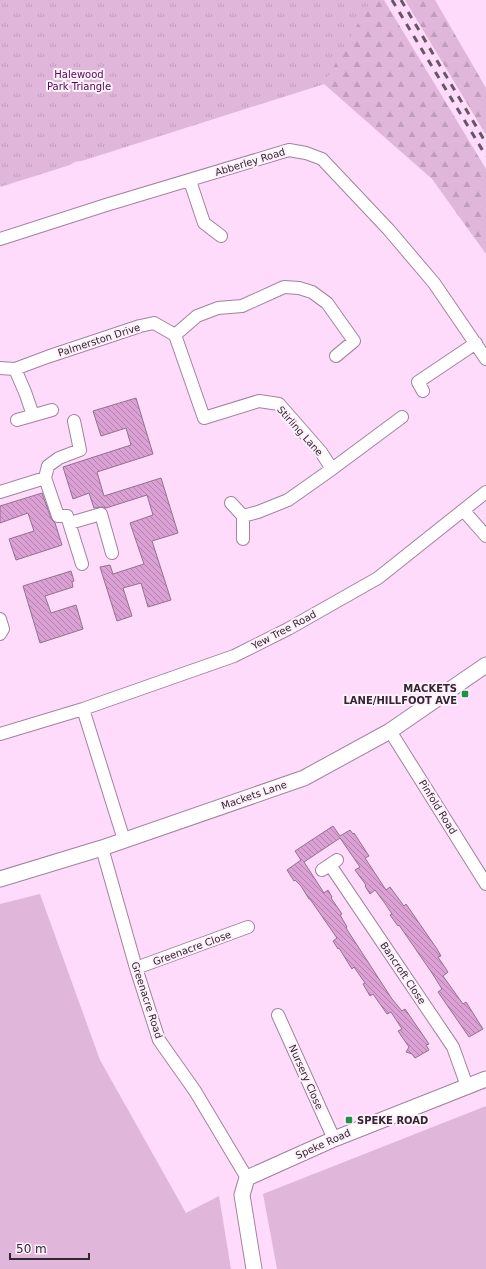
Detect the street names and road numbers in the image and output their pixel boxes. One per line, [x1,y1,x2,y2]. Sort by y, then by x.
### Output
street label: Abberley Road [214,146,286,178]
street label: Palmerston Drive [56,321,142,359]
street label: Stirling Lane [275,404,325,458]
street label: Yew Tree Road [249,608,318,652]
street label: Pinfold Road [417,778,459,836]
street label: Mackets Lane [220,779,288,811]
street label: Greenacre Close [151,929,233,967]
street label: Bancroft Close [378,940,428,1006]
street label: Greenacre Road [129,960,165,1040]
street label: Nursery Close [287,1043,325,1111]
street label: Speke Road [294,1127,352,1161]

